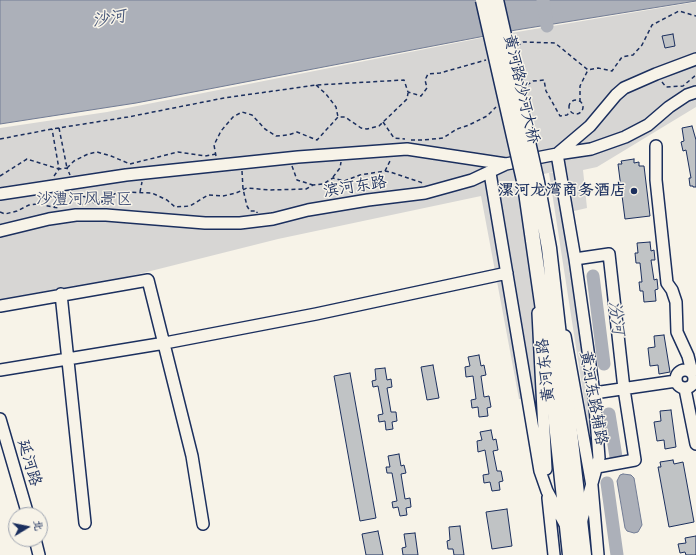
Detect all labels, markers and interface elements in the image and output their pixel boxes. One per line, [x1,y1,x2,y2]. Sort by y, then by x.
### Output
water label: 沙河 [90,6,128,32]
street label: 黄河路沙河大桥 [499,32,543,146]
street label: 滨河东路 [322,173,388,201]
place label: 漯河龙湾商务酒店 [498,181,626,201]
marker: 漯河龙湾商务酒店 [629,186,639,196]
park label: 沙澧河风景区 [36,190,132,210]
water label: 汾河 [604,300,628,336]
street label: 黄河东路 [533,337,559,403]
street label: 黄河东路辅路 [575,349,611,447]
street label: 延河路 [13,437,45,489]
north arrow [8,507,48,547]
text: 北 [31,518,47,532]

